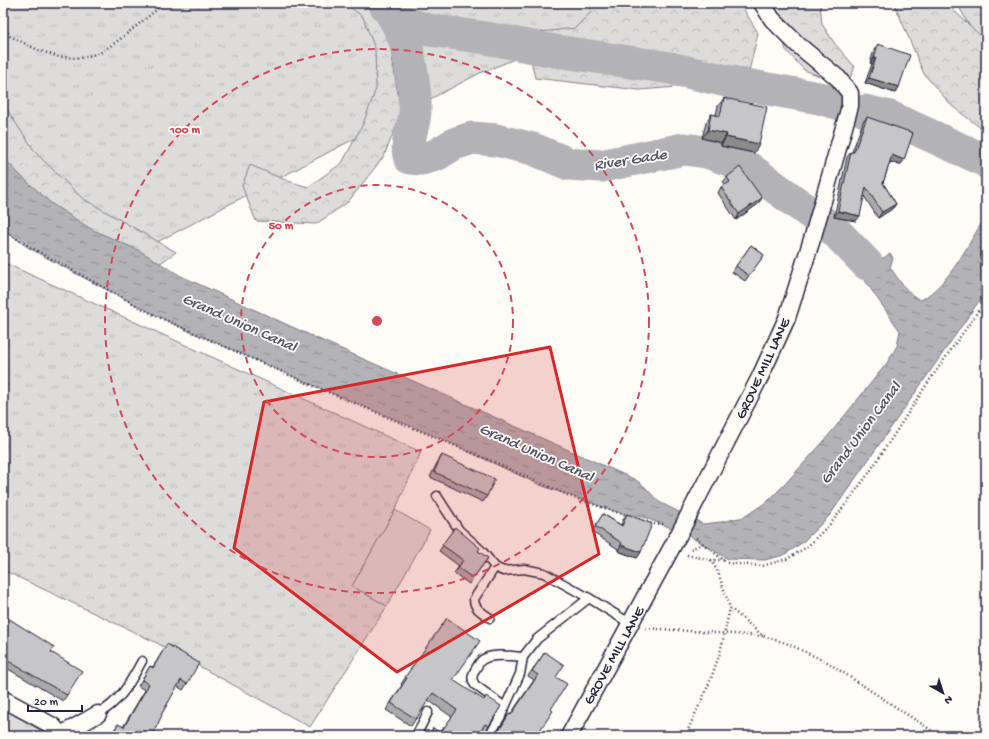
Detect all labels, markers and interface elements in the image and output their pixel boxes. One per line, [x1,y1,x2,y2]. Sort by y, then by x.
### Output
text: 100 m [169,124,200,138]
water label: River Gade [593,146,669,177]
text: 50 m [269,220,294,234]
water label: Grand Union Canal [179,291,300,358]
centre of rings [370,314,384,328]
street label: GROVE MILL LANE [732,315,795,422]
water label: Grand Union Canal [817,378,907,489]
water label: Grand Union Canal [476,421,597,488]
street label: GROVE MILL LANE [580,603,650,708]
north arrow [923,673,963,713]
scale bar [28,687,82,713]
text: N [941,692,955,706]
text: 20 m [34,696,59,710]

